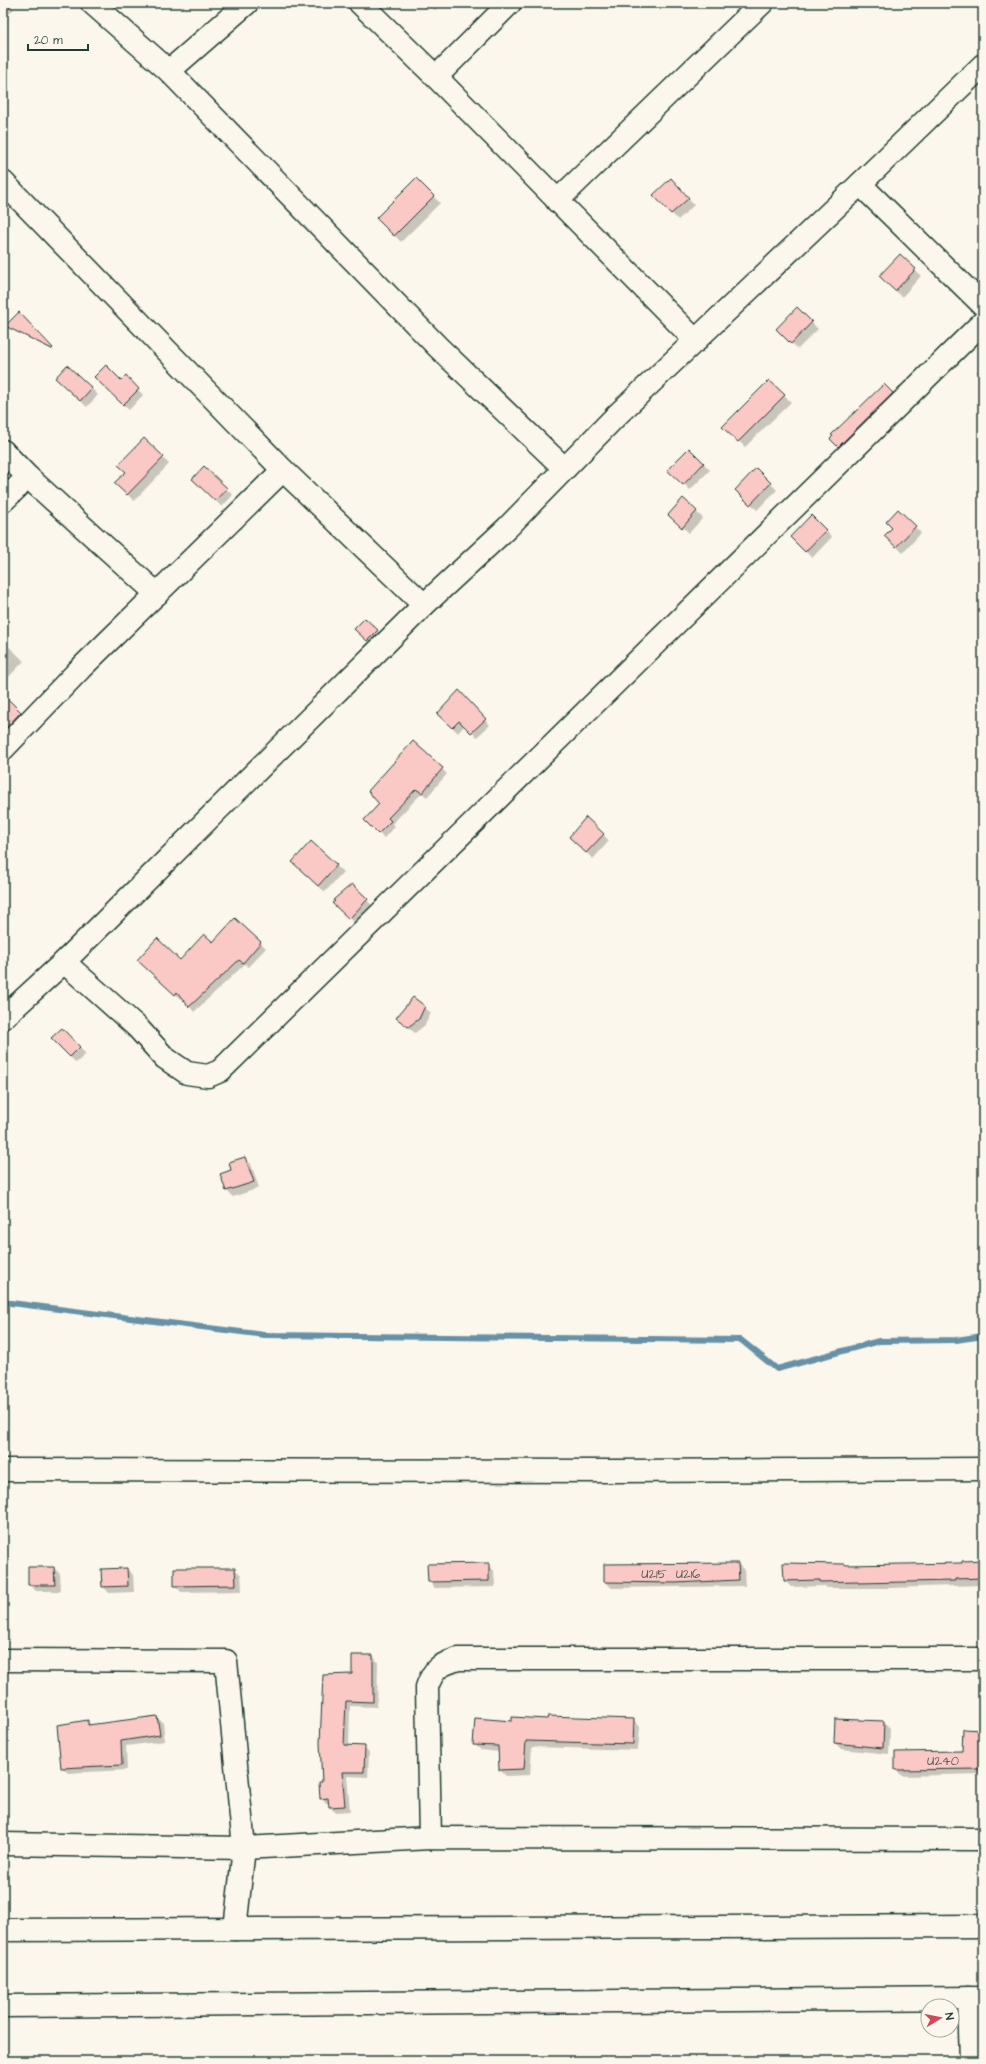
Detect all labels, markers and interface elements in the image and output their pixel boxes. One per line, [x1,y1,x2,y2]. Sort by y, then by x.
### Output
scale bar [28,26,88,52]
text: 20 m [34,32,63,49]
house number: U215 [641,1565,667,1583]
house number: U216 [676,1565,700,1583]
house number: U240 [927,1752,959,1770]
north arrow [920,1998,960,2038]
text: N [941,2012,957,2021]

